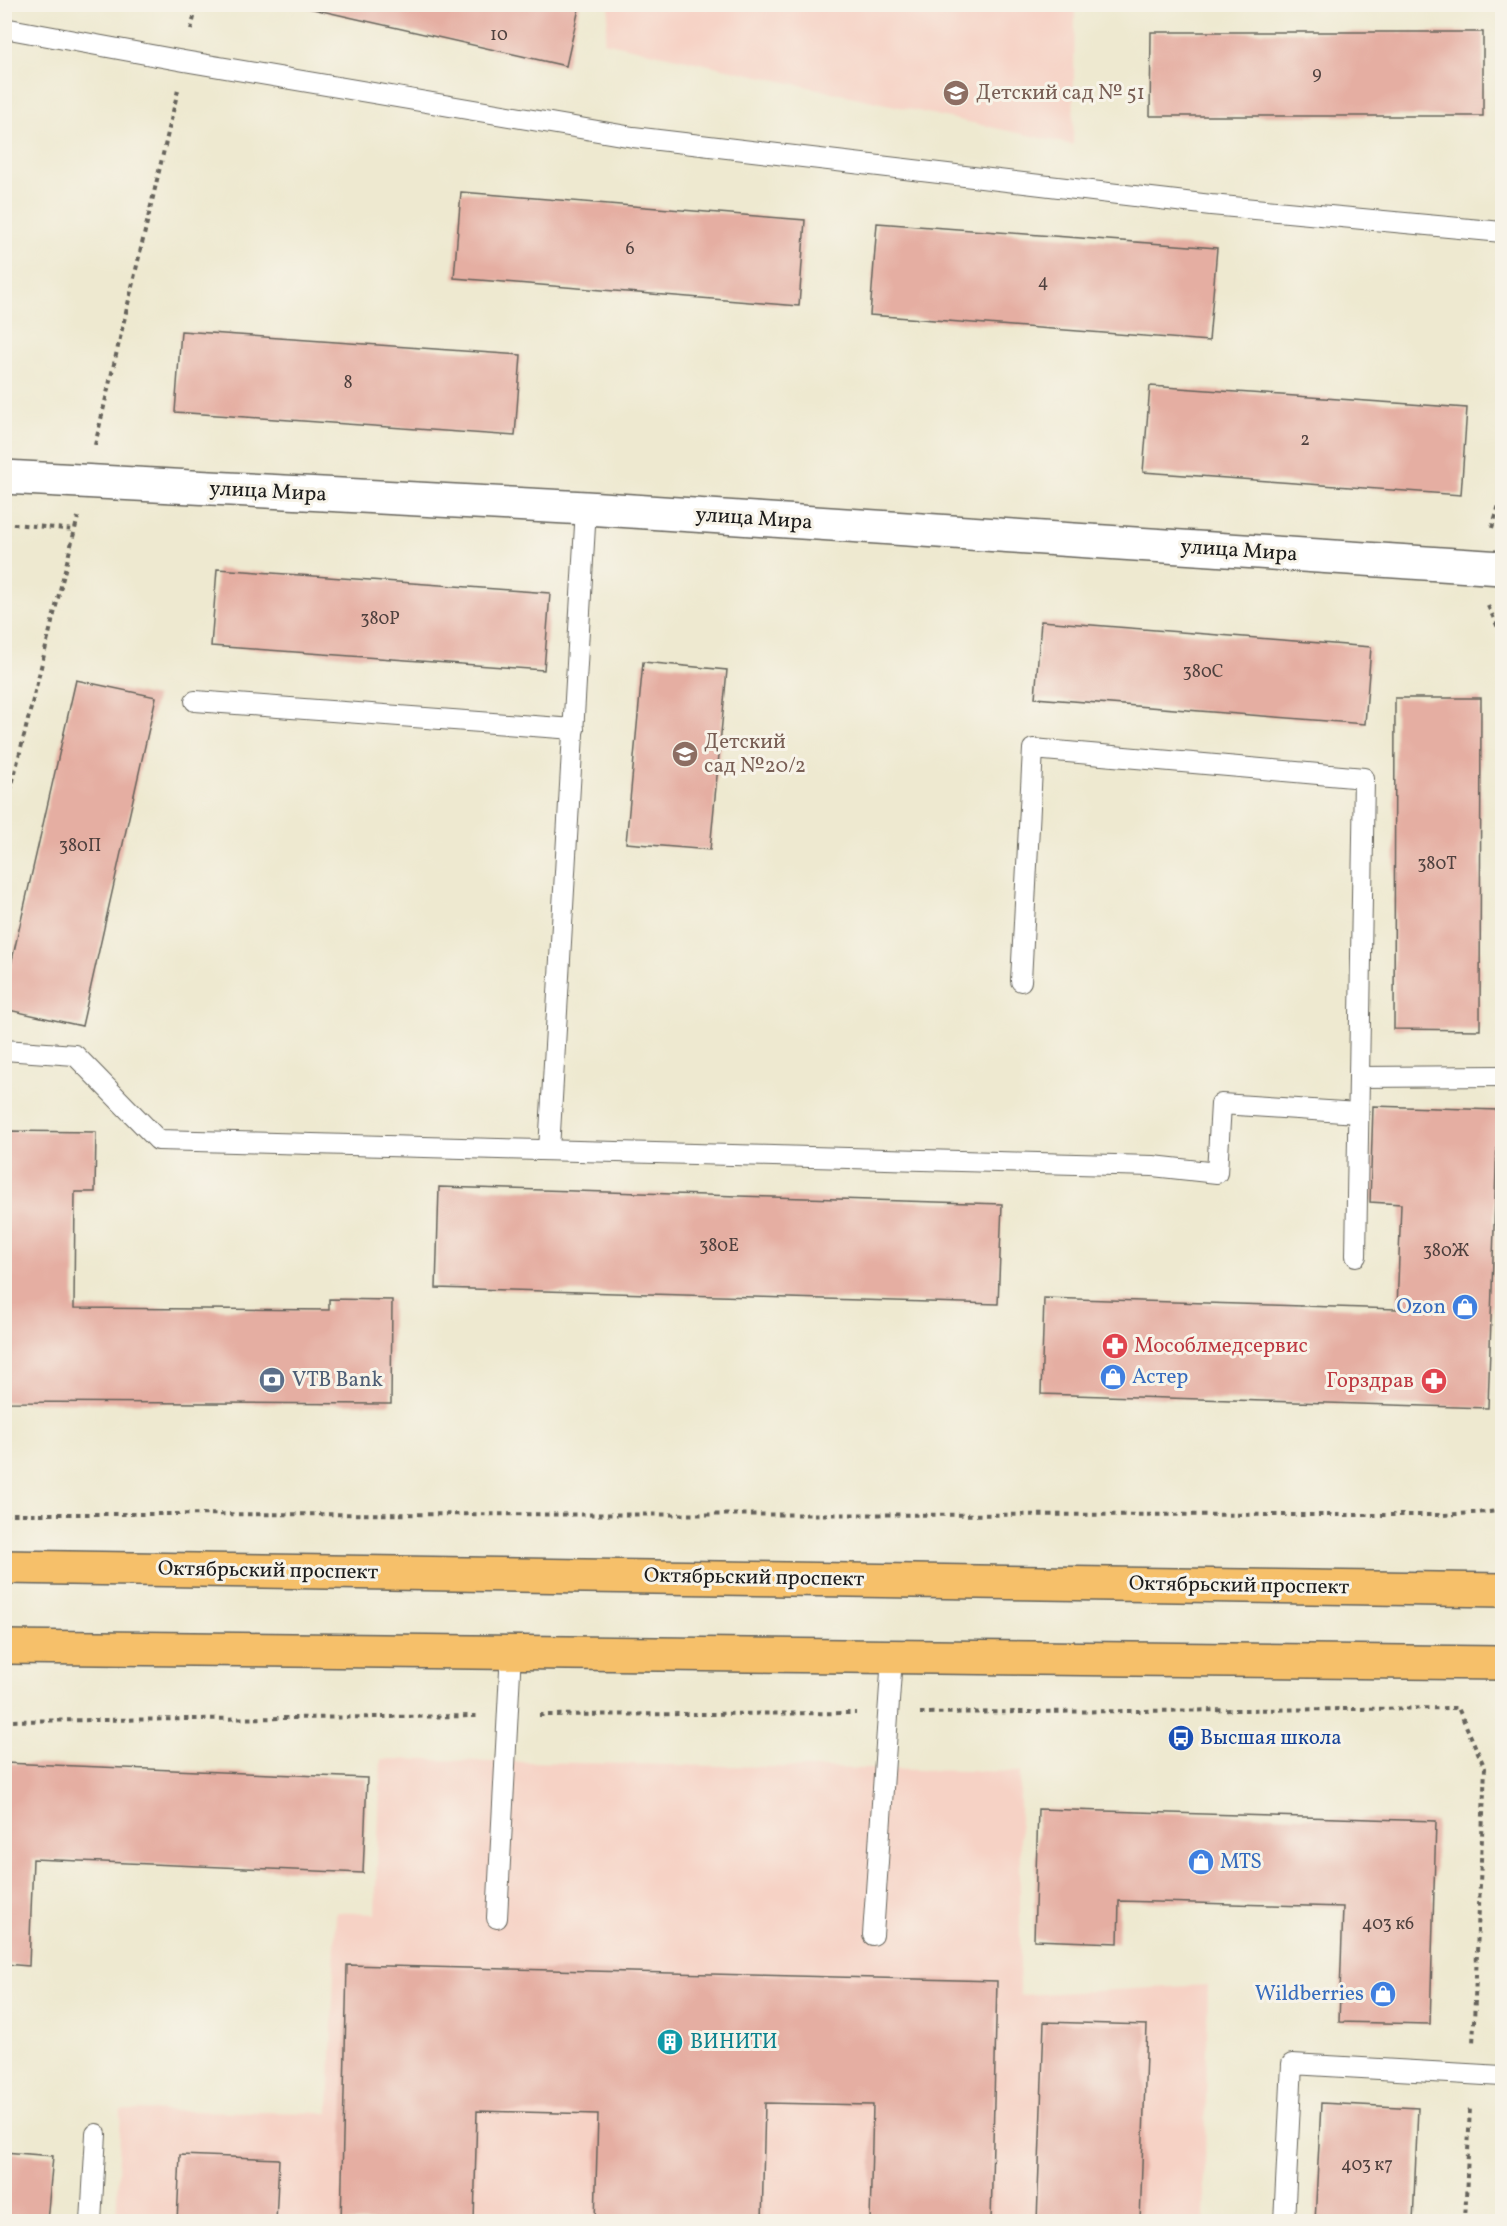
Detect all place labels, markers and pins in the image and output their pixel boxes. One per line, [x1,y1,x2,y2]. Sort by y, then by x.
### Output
school or university icon: Детский сад № 51 [941,78,971,108]
place label: Детский сад № 51 [976,79,1145,108]
place label: Детский сад №20/2 [704,728,806,781]
school or university icon: Детский сад №20/2 [670,739,700,769]
shop icon: Ozon [1450,1292,1480,1322]
place label: Ozon [1396,1293,1446,1322]
pharmacy icon: Мособлмедсервис [1100,1331,1130,1361]
place label: Мособлмедсервис [1134,1332,1308,1361]
shop icon: Астер [1098,1362,1128,1392]
place label: Астер [1132,1363,1188,1392]
bank icon: VTB Bank [257,1365,287,1395]
place label: VTB Bank [292,1366,384,1395]
pharmacy icon: Горздрав [1419,1366,1449,1396]
place label: Горздрав [1326,1367,1414,1396]
bus stop icon: Высшая школа [1166,1723,1196,1753]
place label: Высшая школа [1200,1724,1342,1753]
shop icon: MTS [1186,1847,1216,1877]
place label: MTS [1220,1848,1262,1877]
shop icon: Wildberries [1368,1979,1398,2009]
place label: Wildberries [1255,1980,1364,2009]
building icon: ВИНИТИ [655,2027,685,2057]
place label: ВИНИТИ [690,2028,778,2057]

